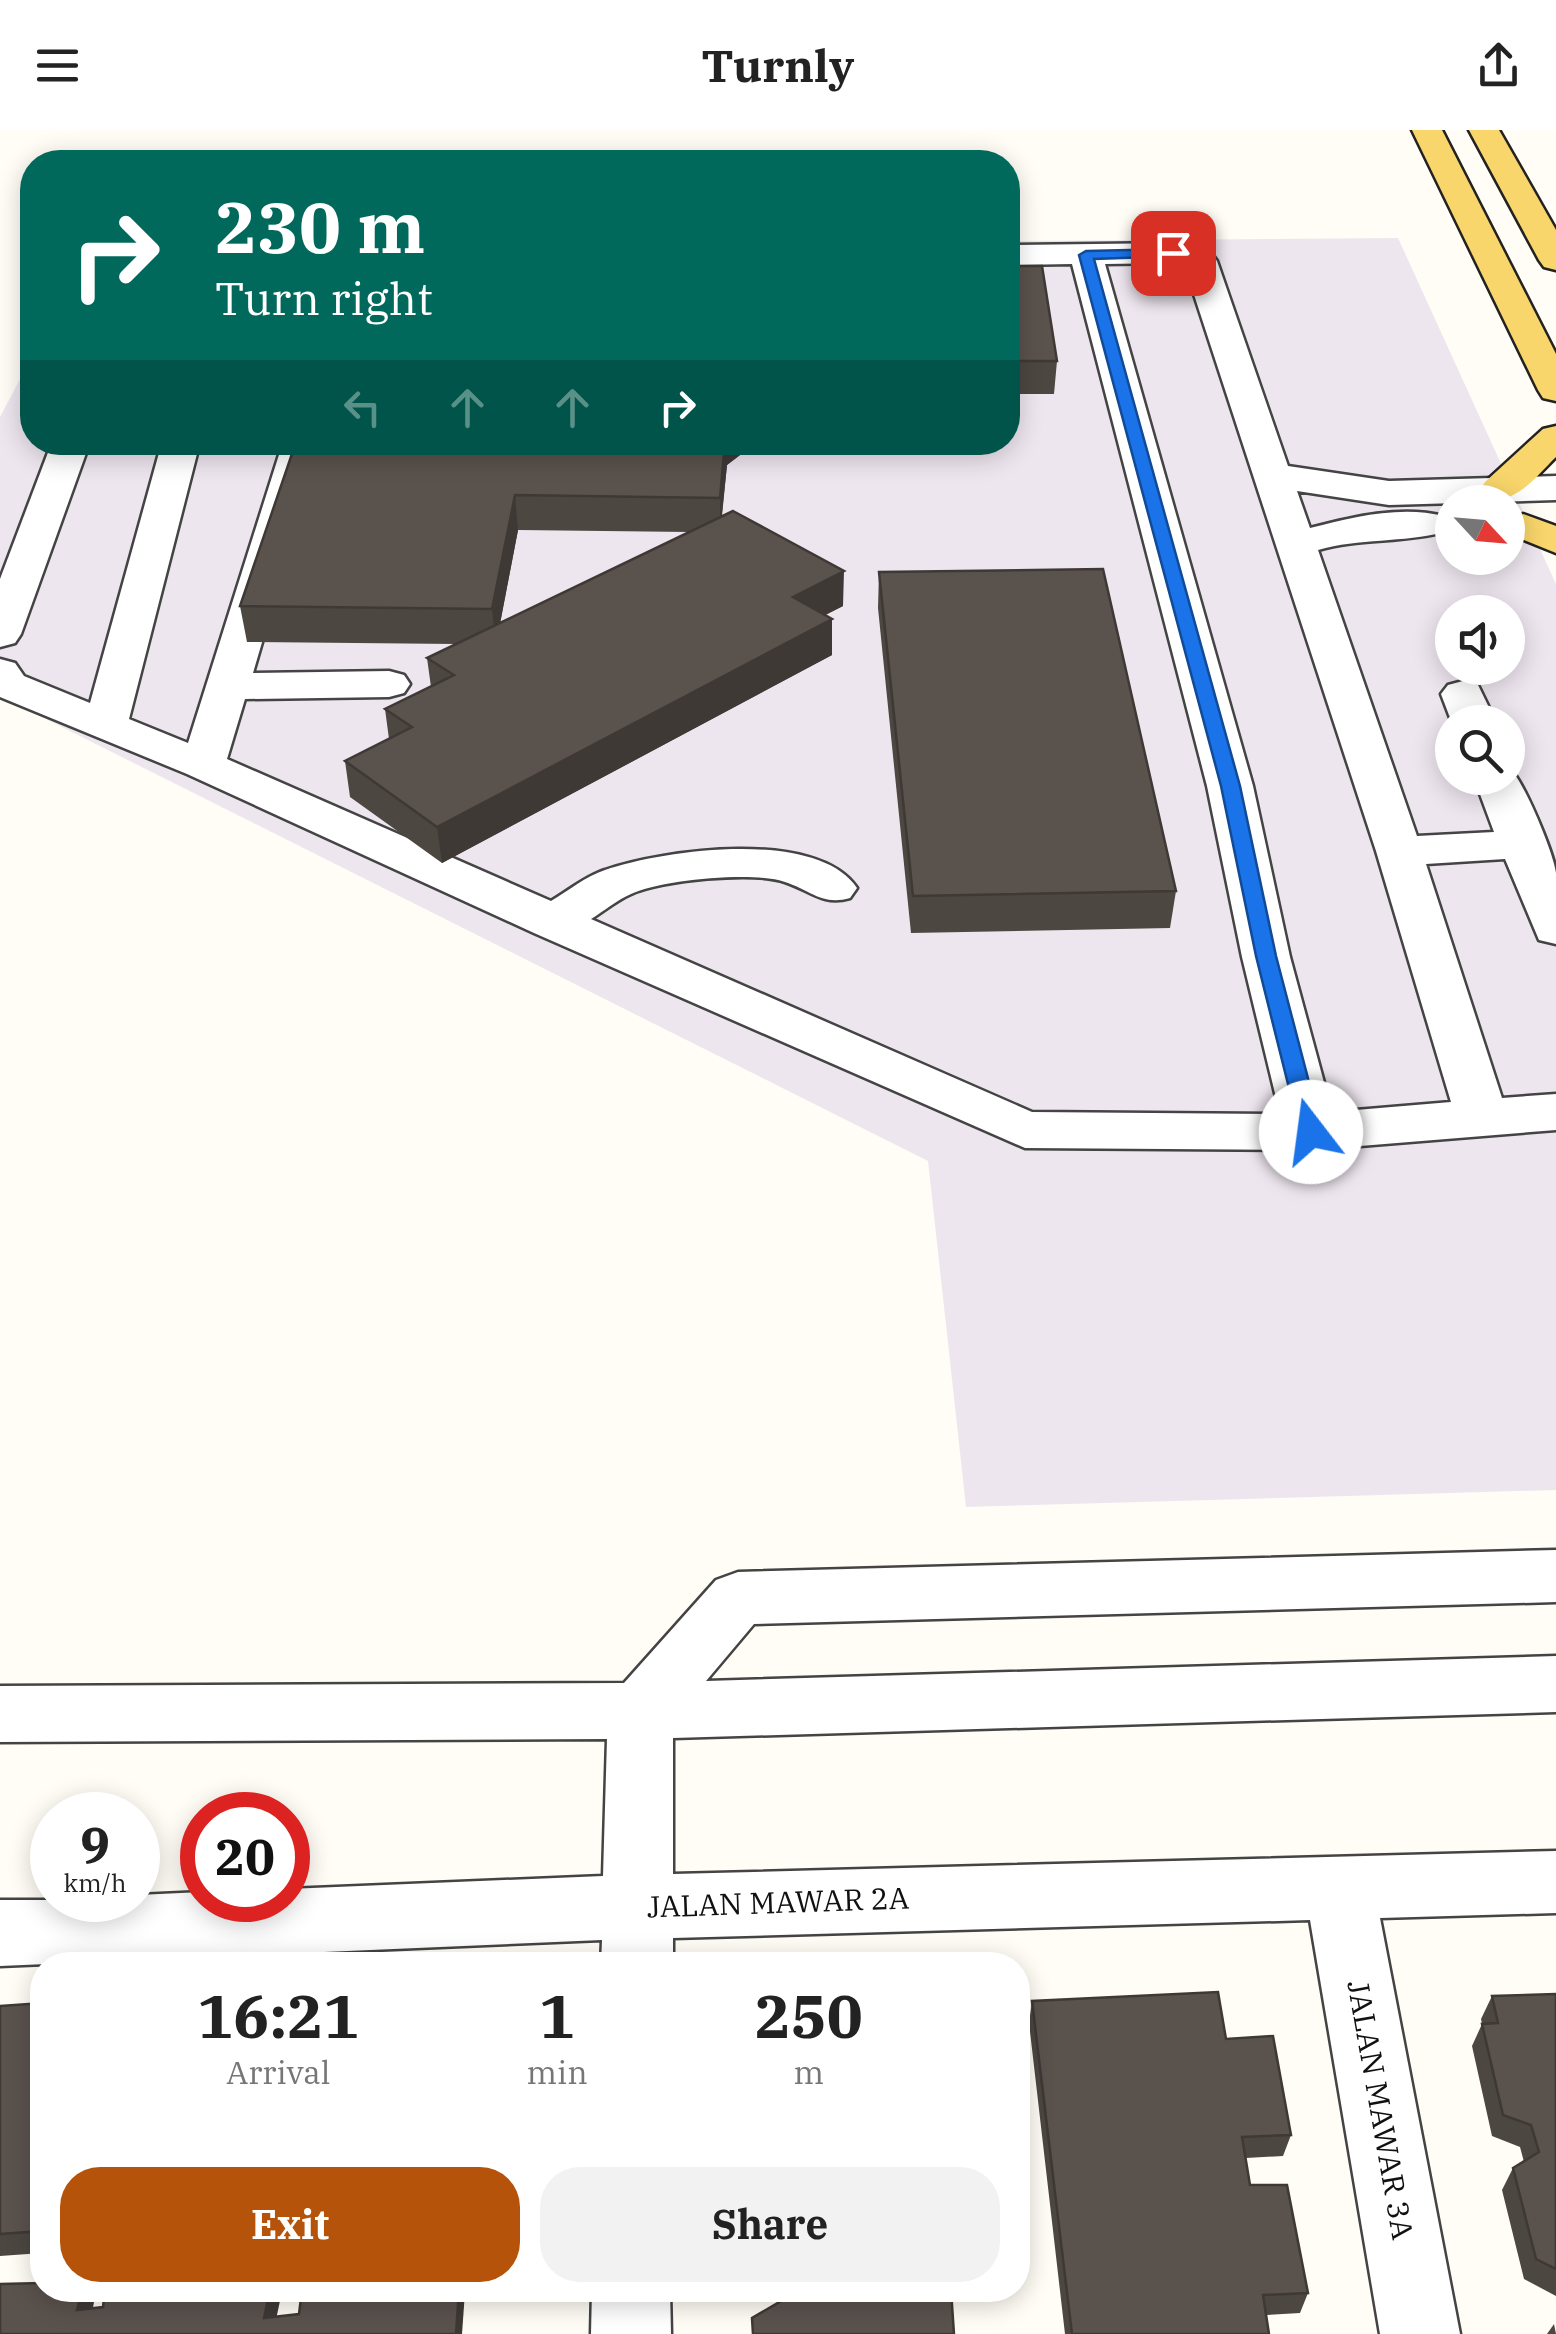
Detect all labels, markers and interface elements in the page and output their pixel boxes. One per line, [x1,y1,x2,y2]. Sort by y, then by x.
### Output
text: Turnly [702,36,854,94]
icon: menu [30,38,85,93]
icon: share [1471,38,1526,93]
text: 230 m [215,181,425,272]
icon: right [50,190,180,320]
pin [1131,211,1216,296]
icon: arrive [1146,226,1201,281]
text: Turn right [215,269,433,327]
icon: left [335,380,390,435]
icon: ahead [440,380,495,435]
icon: ahead [545,380,600,435]
icon: right [650,380,705,435]
north arrow [1435,485,1525,575]
map controls [1435,485,1525,795]
button: sound [1435,595,1525,685]
button: search [1435,705,1525,795]
position arrow [1259,1080,1363,1184]
speed limit sign: 20 [180,1792,310,1922]
text: 9 [80,1812,110,1877]
text: km/h [63,1866,127,1899]
street label: JALAN MAWAR 2A [646,1877,910,1926]
text: 16:21 [197,1976,359,2055]
text: 1 [539,1976,575,2055]
text: 250 [755,1976,863,2055]
street label: JALAN MAWAR 3A [1339,1977,1424,2243]
text: Arrival [226,2051,330,2093]
text: min [527,2051,588,2093]
text: m [794,2051,824,2093]
button: Exit [60,2167,520,2282]
button: Share [540,2167,1000,2282]

